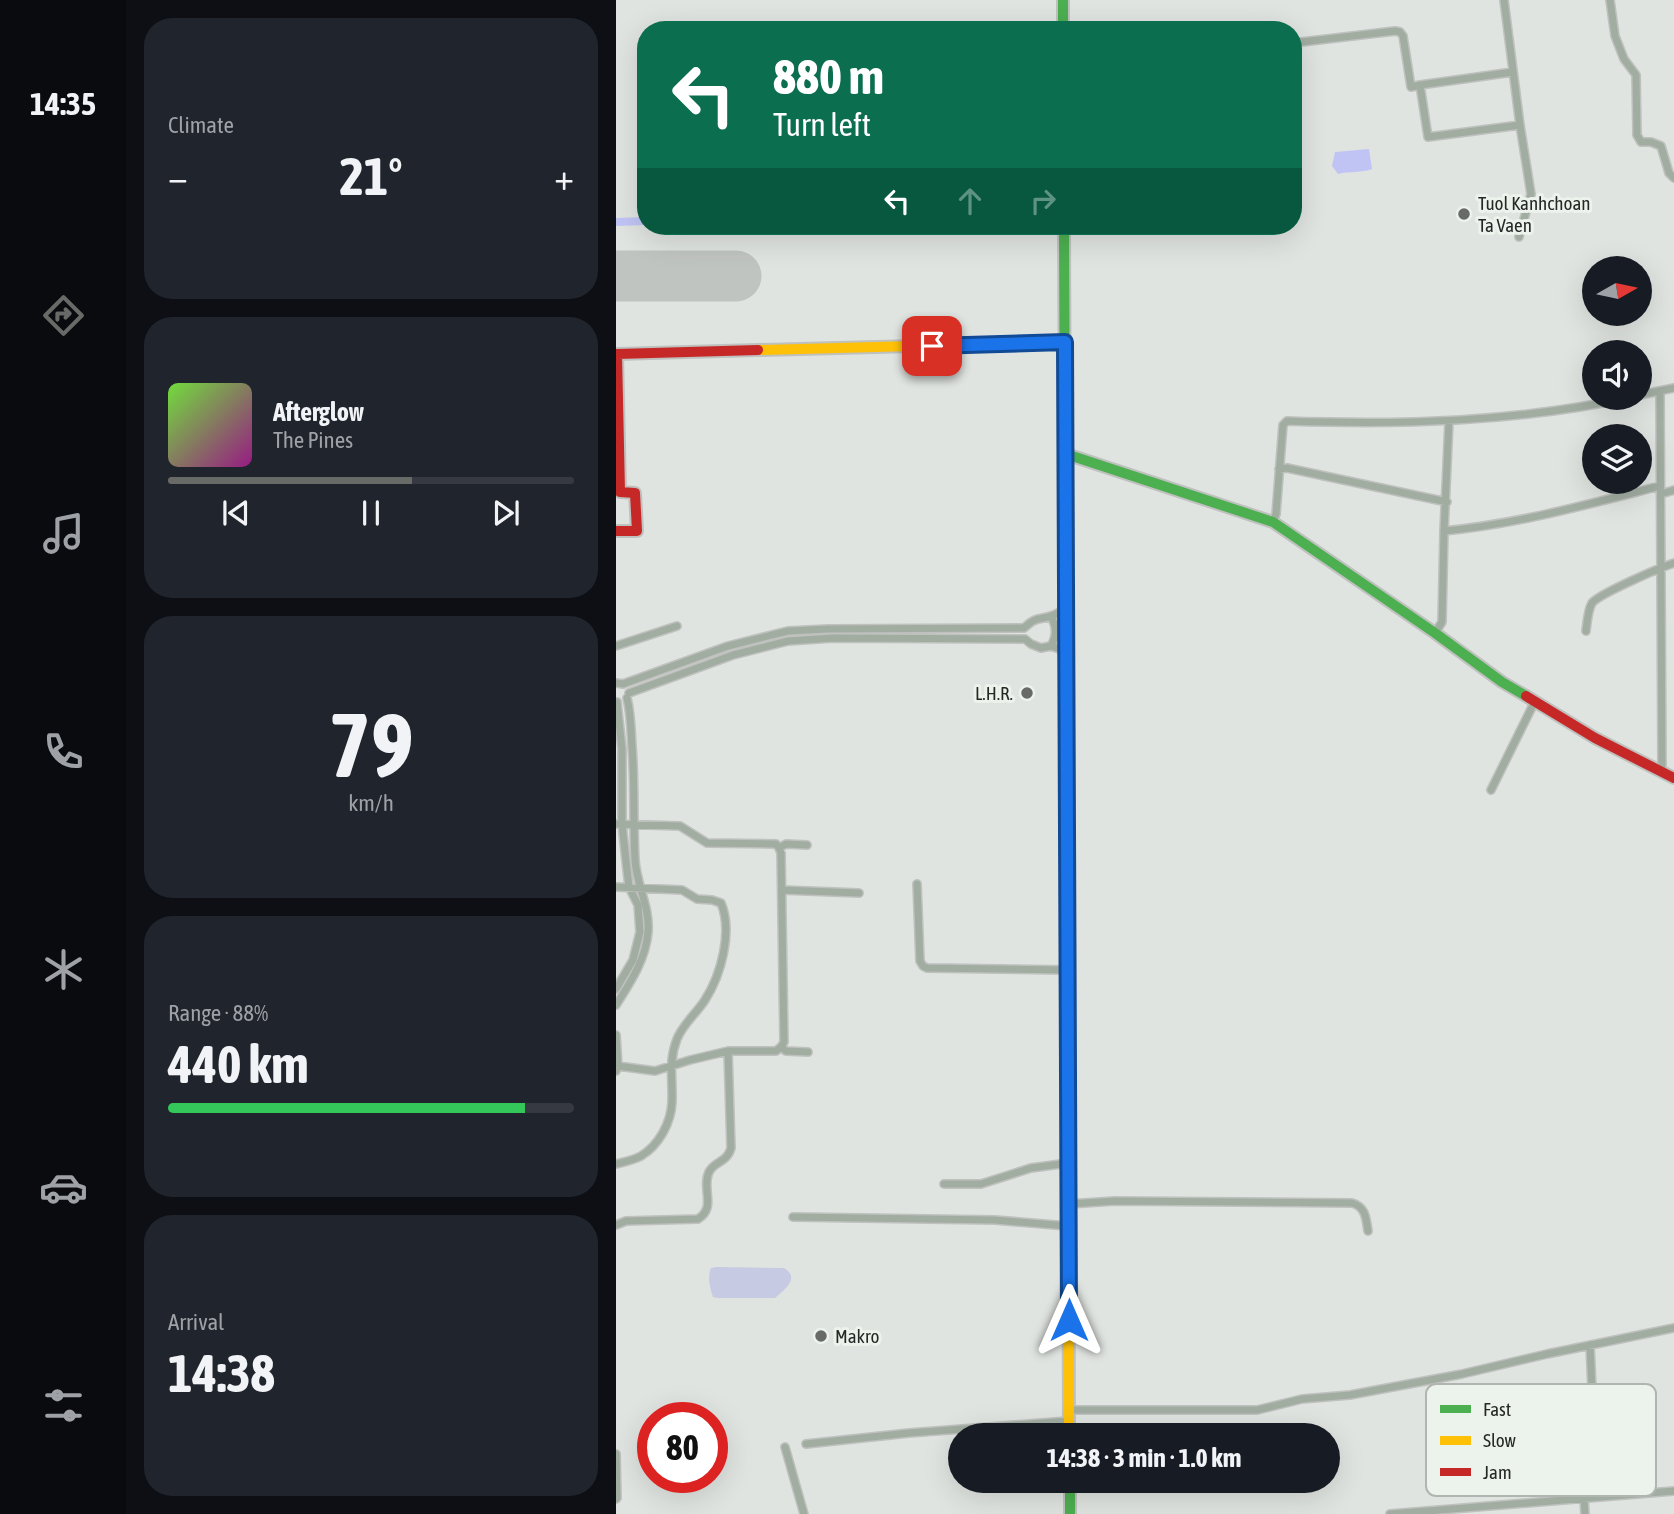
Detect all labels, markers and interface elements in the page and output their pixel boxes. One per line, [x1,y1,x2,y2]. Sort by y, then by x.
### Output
text: 880 m [773,48,884,104]
icon: left [658,49,749,140]
text: 14:35 [30,85,96,122]
text: Turn left [773,106,871,143]
text: Climate [168,112,234,138]
text: 21° [339,146,403,206]
text: − [168,155,188,198]
text: + [554,155,574,198]
icon: left [878,182,916,220]
icon: ahead [951,182,989,220]
icon: right [1024,182,1062,220]
place label: Tuol Kanhchoan Ta Vaen [1478,192,1591,236]
marker: Tuol Kanhchoan Ta Vaen [1456,206,1472,222]
north arrow [1582,256,1652,326]
map controls [1582,256,1652,494]
icon: directions [39,291,88,340]
pin [902,316,962,376]
icon: arrive [913,327,951,365]
button: sound [1582,340,1652,410]
text: Afterglow [273,397,364,427]
button: layers [1582,424,1652,494]
text: The Pines [273,427,353,453]
icon: previous [217,494,255,532]
icon: pause [352,494,390,532]
icon: next [487,494,525,532]
icon: music [39,509,88,558]
place label: L.H.R. [975,682,1013,704]
marker: L.H.R. [1019,685,1035,701]
text: 79 [328,692,414,796]
icon: phone [39,727,88,776]
text: km/h [348,790,394,816]
icon: climate [39,945,88,994]
text: Range · 88% [168,1000,268,1026]
text: 440 km [168,1034,309,1094]
icon: car [39,1163,88,1212]
position arrow [1032,1283,1106,1357]
text: Arrival [168,1309,224,1335]
place label: Makro [835,1325,880,1347]
marker: Makro [813,1328,829,1344]
text: 14:38 [168,1343,275,1403]
icon: filters [39,1381,88,1430]
legend [1426,1384,1656,1496]
text: Fast [1483,1398,1511,1420]
speed limit sign: 80 [637,1402,728,1493]
text: Slow [1483,1429,1517,1451]
text: 14:38 · 3 min · 1.0 km [1047,1443,1241,1473]
text: Jam [1483,1461,1512,1483]

